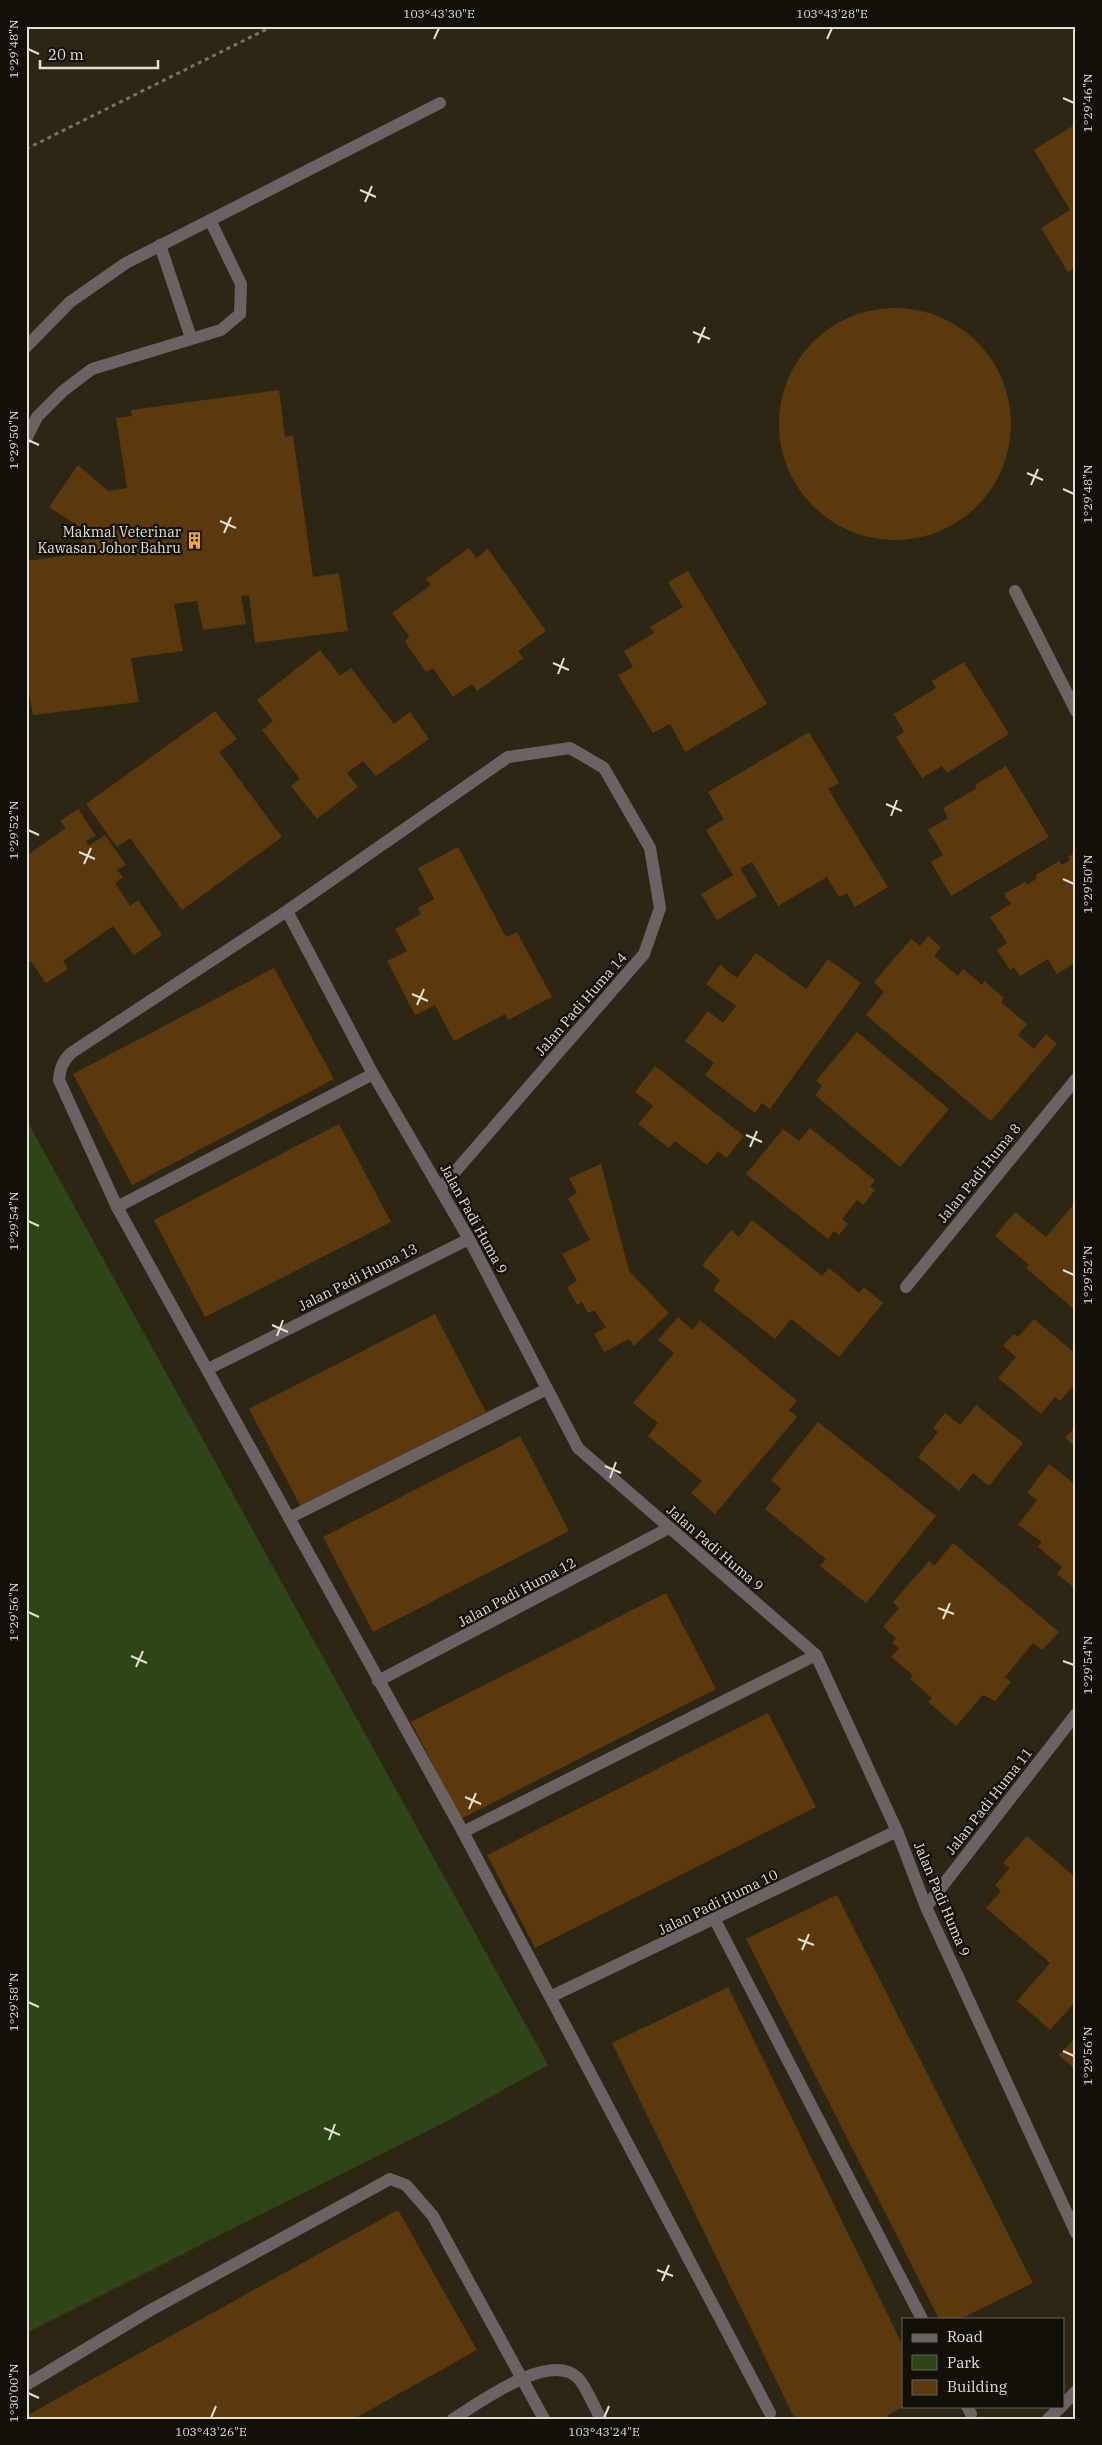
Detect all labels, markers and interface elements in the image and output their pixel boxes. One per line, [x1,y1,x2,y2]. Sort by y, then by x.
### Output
text: 103°43'30"E [403,6,475,21]
text: 103°43'28"E [796,6,868,21]
text: 1°29'48"N [6,20,21,78]
scale bar [40,38,158,70]
text: 20 m [48,45,84,64]
text: 1°29'46"N [1080,74,1095,132]
text: 1°29'50"N [6,411,21,469]
text: 1°29'48"N [1080,465,1095,523]
place label: Makmal Veterinar Kawasan Johor Bahru [38,523,182,557]
building icon: Makmal Veterinar Kawasan Johor Bahru [185,530,205,550]
text: 1°29'52"N [6,801,21,859]
text: 1°29'50"N [1080,855,1095,913]
street label: Jalan Padi Huma 14 [531,949,631,1059]
street label: Jalan Padi Huma 8 [933,1120,1025,1226]
street label: Jalan Padi Huma 9 [436,1161,512,1277]
text: 1°29'54"N [6,1192,21,1250]
street label: Jalan Padi Huma 13 [296,1239,420,1315]
text: 1°29'52"N [1080,1246,1095,1304]
street label: Jalan Padi Huma 9 [663,1501,767,1595]
street label: Jalan Padi Huma 12 [455,1553,579,1631]
text: 1°29'56"N [6,1583,21,1641]
text: 1°29'54"N [1080,1636,1095,1694]
street label: Jalan Padi Huma 11 [942,1744,1036,1858]
street label: Jalan Padi Huma 9 [910,1839,974,1959]
street label: Jalan Padi Huma 10 [655,1865,781,1939]
text: 1°29'58"N [6,1973,21,2031]
text: 1°29'56"N [1080,2027,1095,2085]
legend [902,2318,1064,2408]
text: Road [947,2327,983,2346]
text: Park [947,2353,980,2372]
text: 1°30'00"N [6,2364,21,2422]
text: Building [947,2377,1007,2396]
text: 103°43'26"E [175,2424,247,2439]
text: 103°43'24"E [568,2424,640,2439]

